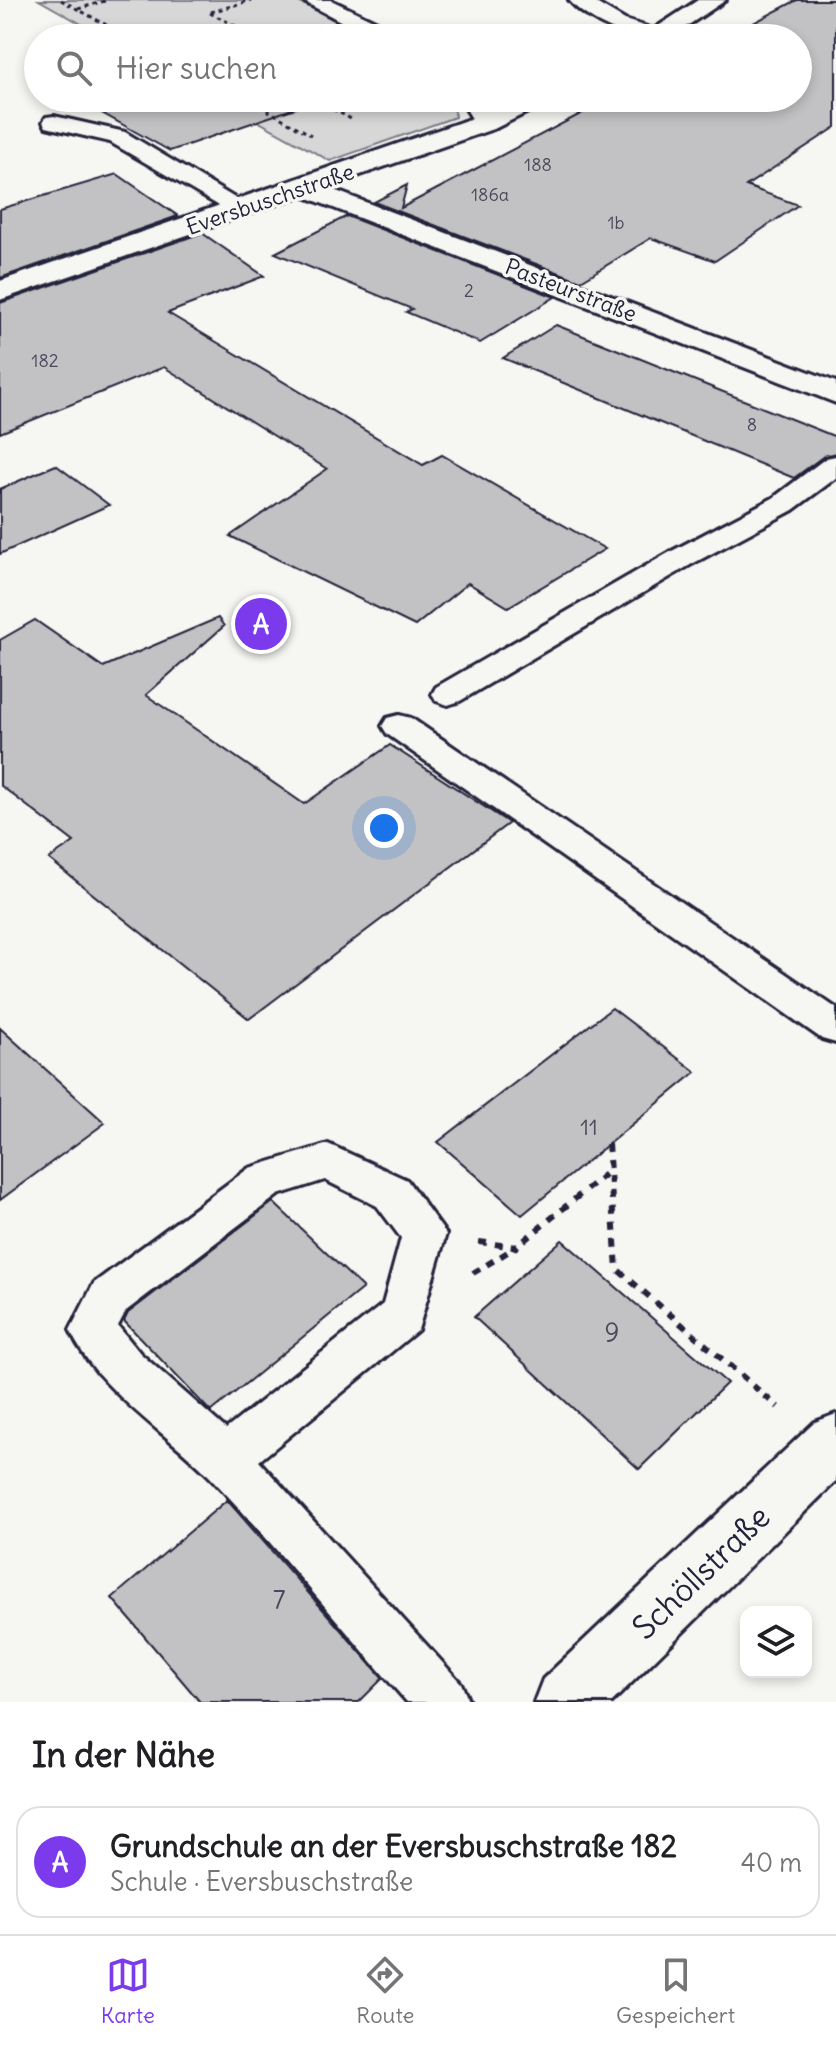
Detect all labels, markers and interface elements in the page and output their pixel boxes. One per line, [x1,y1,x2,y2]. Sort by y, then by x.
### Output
search box [24,24,812,112]
icon: search [52,46,96,90]
text: Hier suchen [116,49,277,87]
house number: 188 [524,153,552,176]
street label: Eversbuschstraße [182,157,358,241]
house number: 186a [471,183,509,206]
house number: 1b [607,211,625,234]
street label: Pasteurstraße [501,252,641,328]
house number: 2 [464,279,474,302]
house number: 182 [31,349,59,372]
house number: 8 [747,413,757,436]
pin: A [235,594,287,654]
your location [364,808,404,848]
house number: 11 [580,1113,598,1141]
house number: 9 [605,1316,619,1349]
street label: Schöllstraße [624,1496,778,1648]
house number: 7 [273,1583,286,1616]
map controls [740,1606,812,1678]
button: layers [740,1606,812,1678]
text: In der Nähe [32,1733,215,1776]
text: Grundschule an der Eversbuschstraße 182 [110,1827,677,1865]
text: A [52,1846,68,1879]
text: 40 m [741,1846,802,1879]
text: Schule · Eversbuschstraße [110,1865,413,1898]
tab: Karte [101,1953,155,2029]
tab: Route [356,1953,414,2029]
tab: Gespeichert [616,1953,735,2029]

